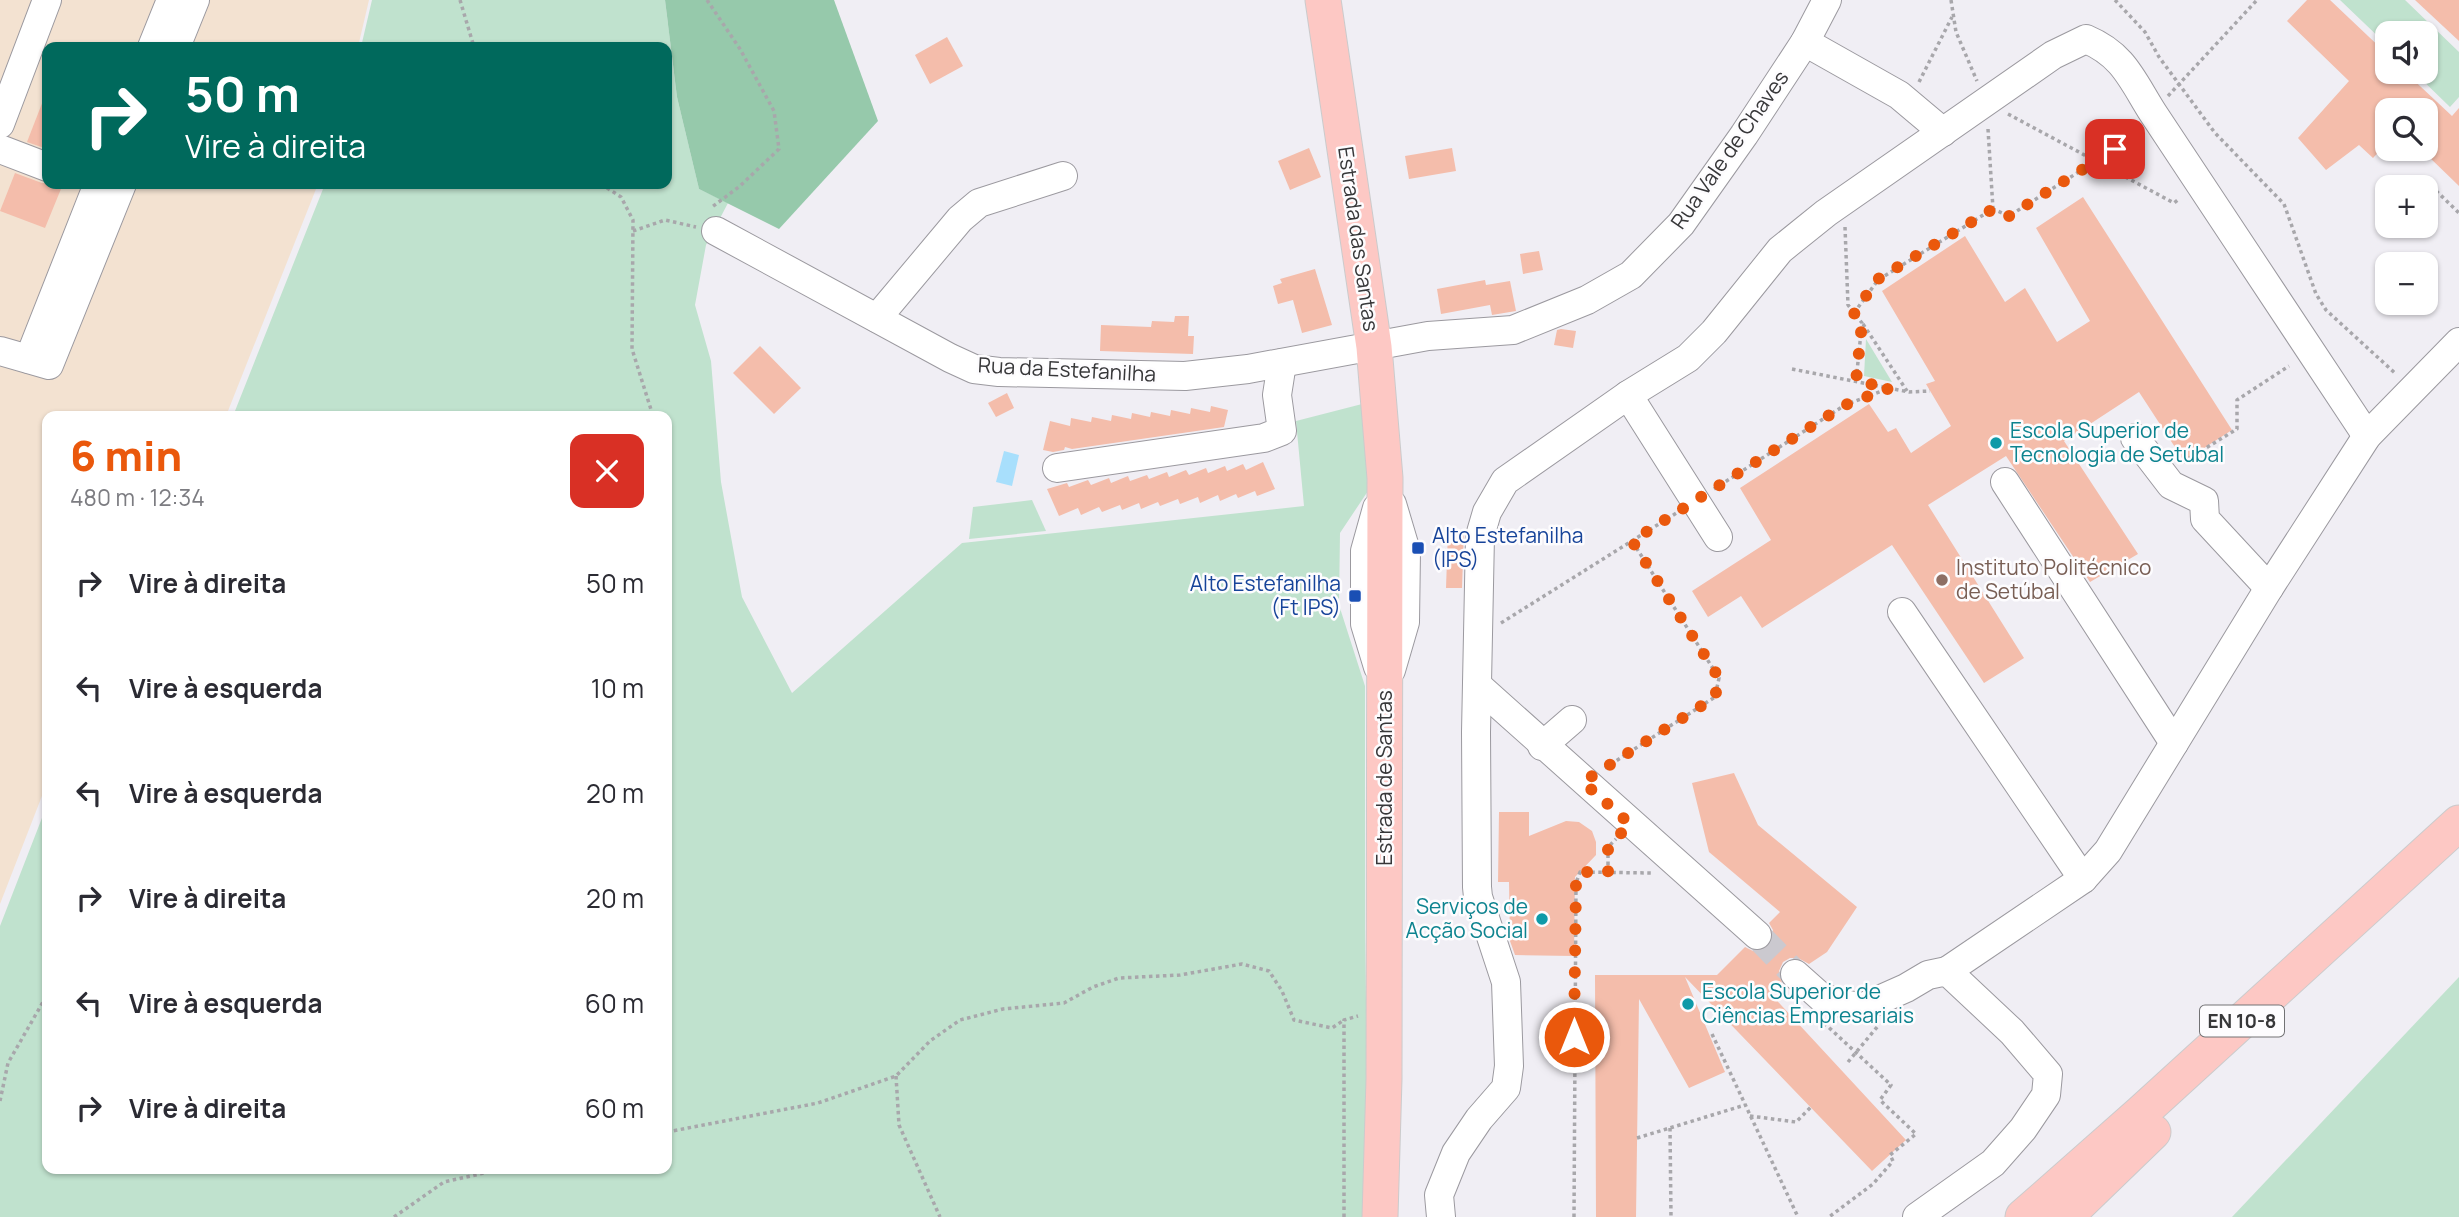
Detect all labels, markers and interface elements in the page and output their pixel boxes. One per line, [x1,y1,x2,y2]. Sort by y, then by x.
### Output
map controls [2375,21,2438,315]
button: sound [2375,21,2438,84]
text: 50 m [185,60,300,127]
street label: Rua Vale de Chaves [1664,65,1794,234]
icon: right [70,70,161,161]
button: search [2375,98,2438,161]
pin [2085,119,2145,179]
text: Vire à direita [185,124,366,168]
icon: arrive [2096,130,2134,168]
street label: Estrada das Santas [1332,145,1386,333]
button: + [2375,175,2438,238]
button: − [2375,252,2438,315]
street label: Rua da Estefanilha [977,350,1157,388]
place label: Escola Superior de Tecnologia de Setúbal [2010,416,2224,468]
text: 6 min [70,426,182,484]
button: close [570,434,644,508]
marker: Escola Superior de Tecnologia de Setúbal [1988,435,2004,451]
text: 480 m · 12:34 [70,481,205,513]
place label: Alto Estefanilha (IPS) [1432,521,1583,573]
marker: Alto Estefanilha (IPS) [1410,540,1426,556]
place label: Instituto Politécnico de Setúbal [1956,553,2151,605]
icon: right [70,564,108,602]
text: Vire à direita [129,565,286,601]
text: 50 m [586,565,644,601]
place label: Alto Estefanilha (Ft IPS) [1190,569,1341,621]
marker: Instituto Politécnico de Setúbal [1934,572,1950,588]
marker: Alto Estefanilha (Ft IPS) [1347,588,1363,604]
icon: left [70,669,108,707]
text: Vire à esquerda [129,670,322,706]
text: 10 m [591,670,644,706]
street label: Estrada de Santas [1370,690,1398,866]
icon: left [70,774,108,812]
text: Vire à esquerda [129,775,322,811]
text: 20 m [586,775,644,811]
icon: right [70,879,108,917]
text: Vire à direita [129,880,286,916]
text: 20 m [586,880,644,916]
place label: Serviços de Acção Social [1405,892,1528,944]
marker: Serviços de Acção Social [1534,911,1550,927]
place label: Escola Superior de Ciências Empresariais [1702,977,1914,1029]
icon: left [70,984,108,1022]
text: Vire à esquerda [129,985,322,1021]
text: 60 m [585,985,644,1021]
marker: Escola Superior de Ciências Empresariais [1680,996,1696,1012]
position arrow [1537,1000,1611,1074]
road number: EN 10-8 [2200,1006,2284,1036]
icon: right [70,1089,108,1127]
text: Vire à direita [129,1090,286,1126]
text: 60 m [585,1090,644,1126]

